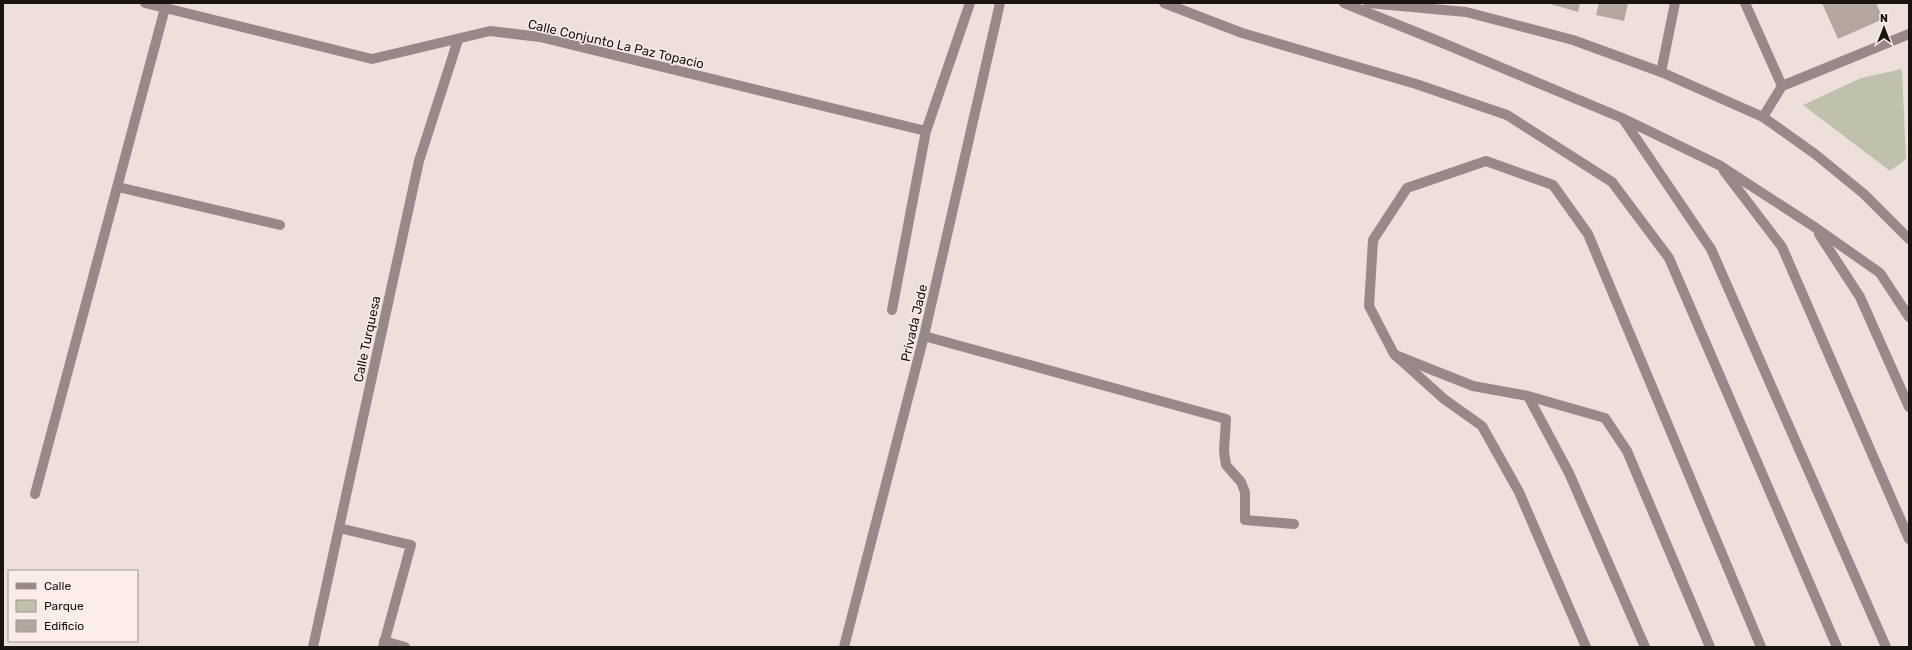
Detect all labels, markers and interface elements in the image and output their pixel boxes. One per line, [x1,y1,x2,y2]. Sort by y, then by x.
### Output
north arrow [1864,8,1904,48]
text: N [1880,12,1888,25]
street label: Calle Conjunto La Paz Topacio [526,16,706,72]
street label: Privada Jade [898,283,930,363]
street label: Calle Turquesa [351,294,383,384]
legend [8,570,138,642]
text: Calle [44,579,71,593]
text: Parque [44,599,84,613]
text: Edificio [44,619,84,633]

